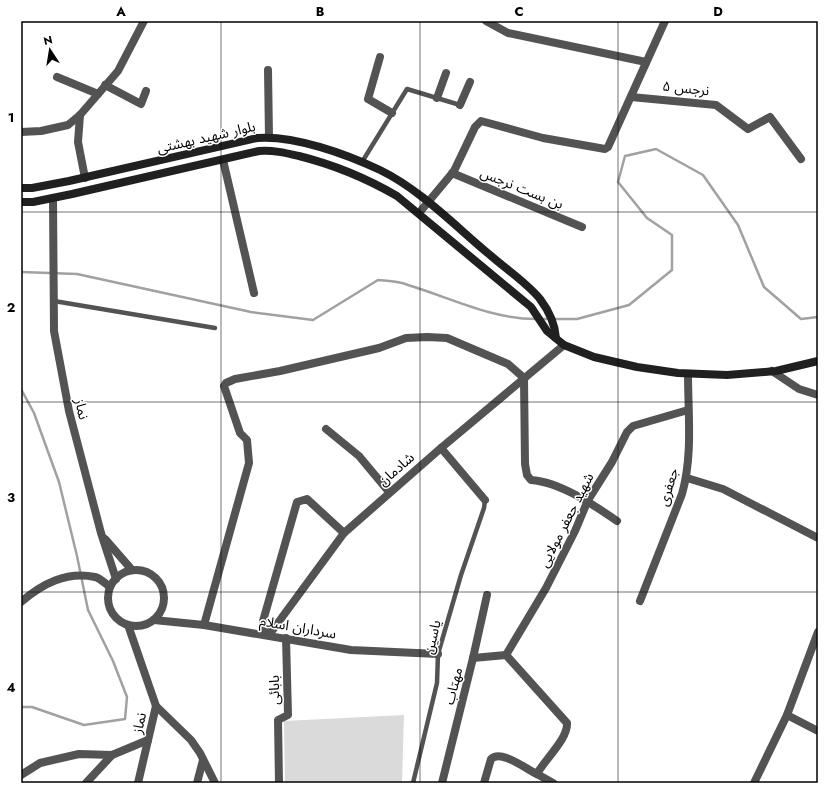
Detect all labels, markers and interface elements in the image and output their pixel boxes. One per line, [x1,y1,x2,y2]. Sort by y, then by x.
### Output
text: A [115,2,126,21]
text: B [316,2,325,21]
text: C [514,2,524,21]
text: D [713,2,723,21]
north arrow [30,30,70,70]
text: N [42,31,54,49]
street label: نرجس ۵ [662,76,711,100]
text: 1 [8,108,14,127]
street label: بلوار شهید بهشتی [155,116,257,158]
street label: بن بست نرجس [477,162,567,214]
text: 2 [7,298,15,317]
street label: نماز [70,396,94,422]
street label: شادمان [373,447,419,491]
street label: جعفری [653,466,683,508]
street label: شهید جعفر مولایی [534,469,598,571]
text: 3 [7,488,15,507]
street label: سرداران اسلام [258,610,338,645]
street label: یاسین [418,618,446,656]
street label: مهتاب [439,665,467,707]
street label: بابائی [264,675,284,705]
text: 4 [6,678,16,697]
street label: نماز [127,710,151,736]

